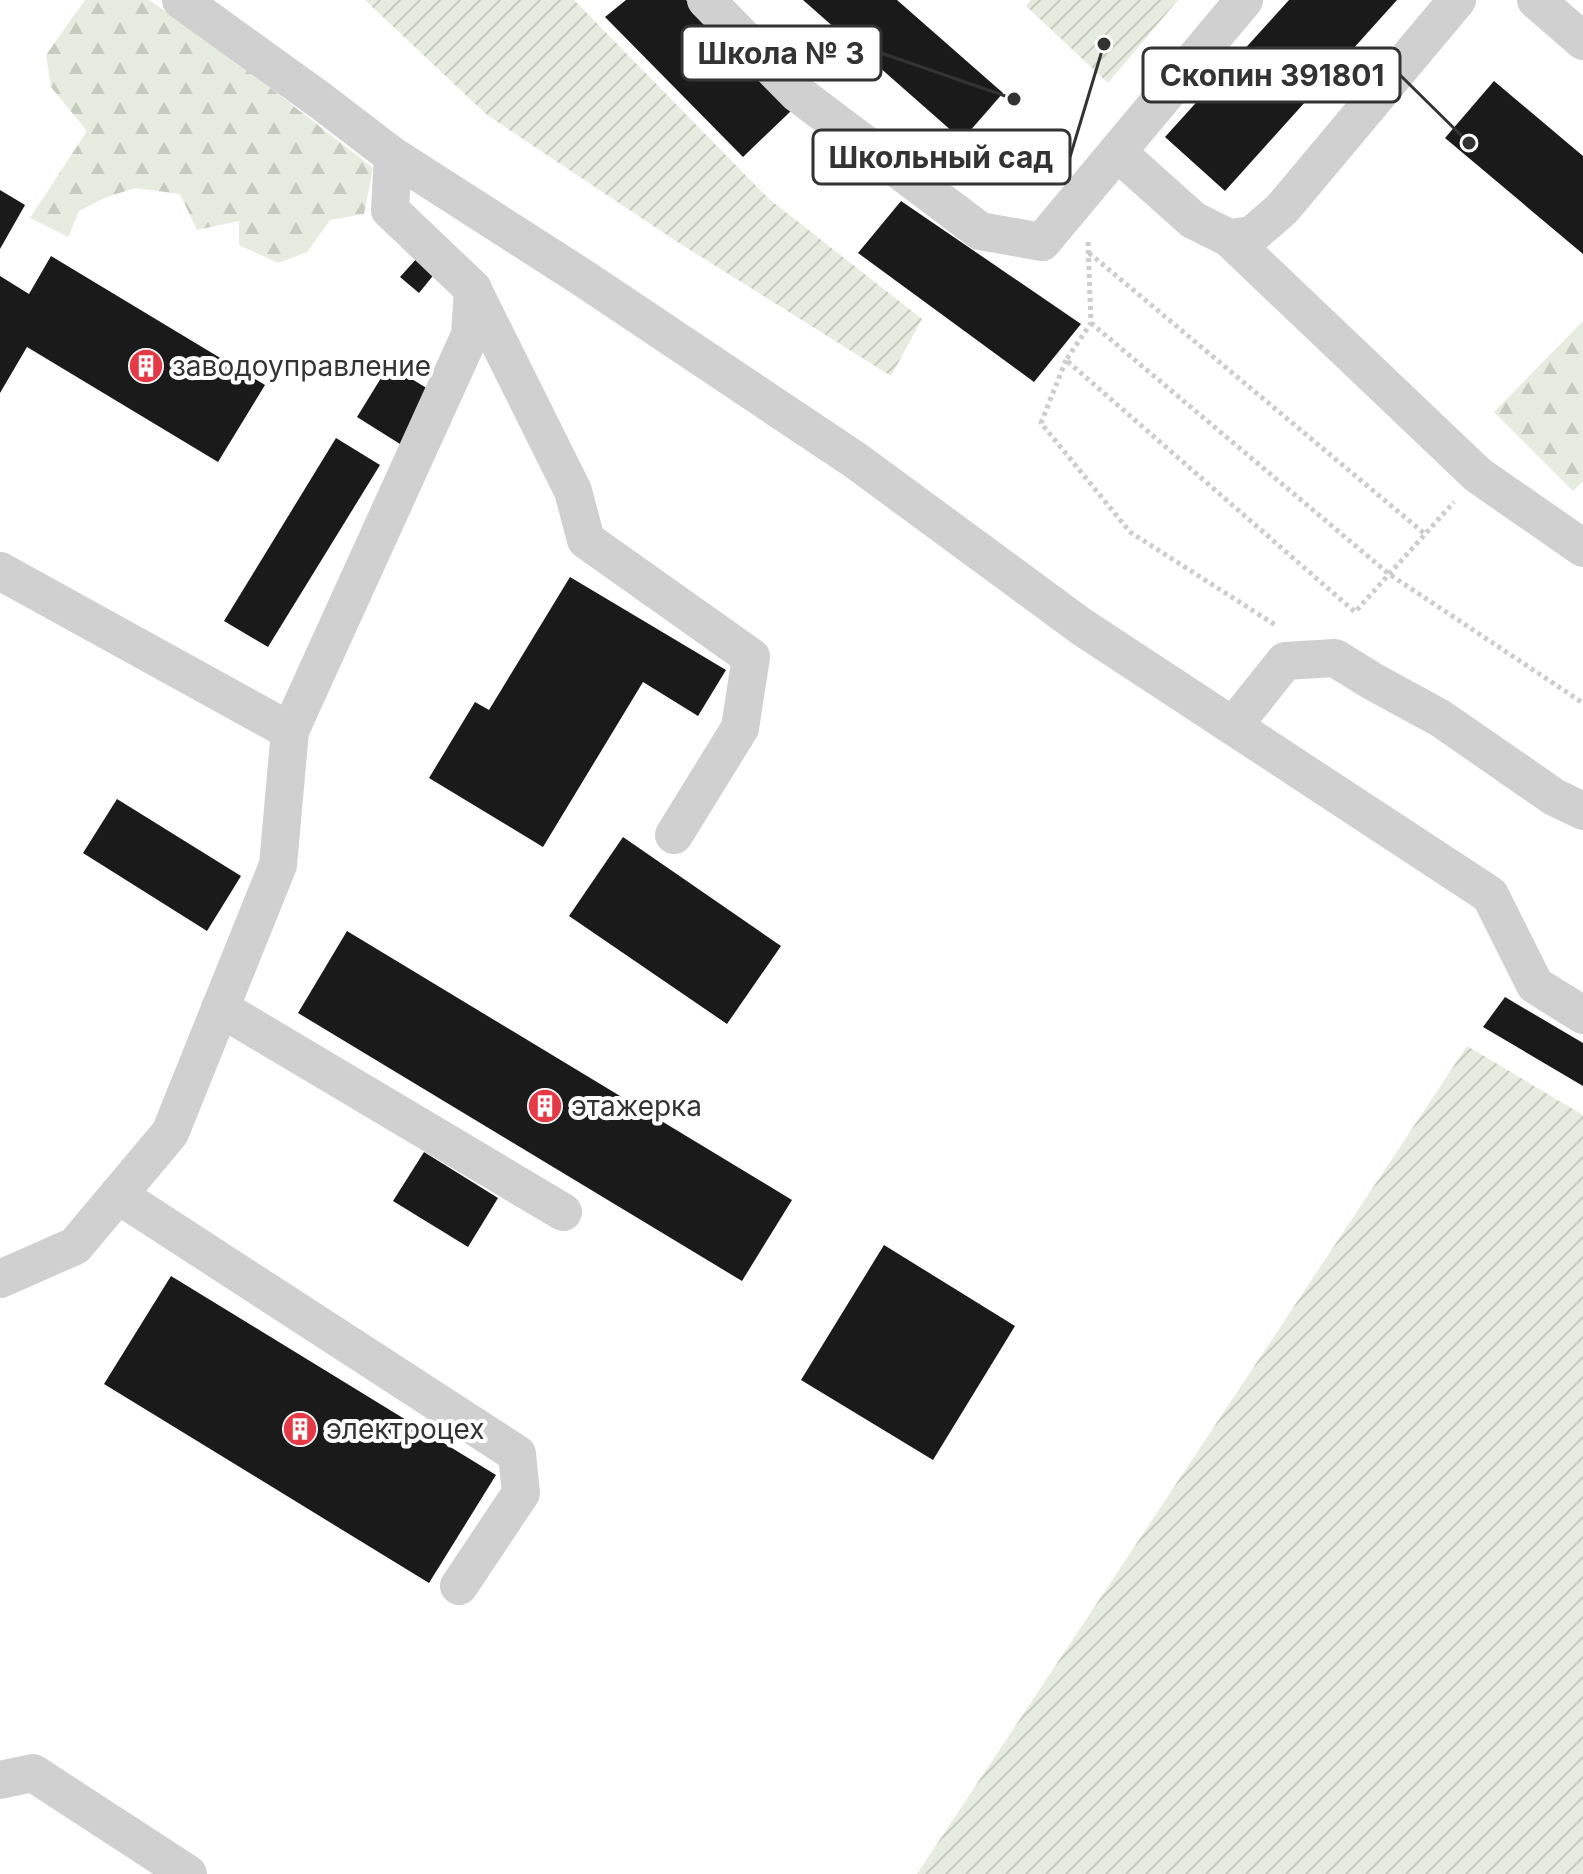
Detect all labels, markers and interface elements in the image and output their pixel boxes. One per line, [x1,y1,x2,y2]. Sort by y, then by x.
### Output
callout: Школа № 3 [682,26,881,80]
text: Школа № 3 [697,35,865,71]
callout: Скопин 391801 [1143,48,1400,102]
text: Скопин 391801 [1160,57,1384,93]
callout: Школьный сад [813,130,1070,184]
text: Школьный сад [829,139,1053,175]
building icon: заводоуправление [127,347,165,385]
place label: заводоуправление [172,349,431,383]
building icon: этажерка [526,1087,564,1125]
place label: этажерка [571,1089,702,1123]
building icon: электроцех [281,1410,319,1448]
place label: электроцех [326,1412,485,1446]

